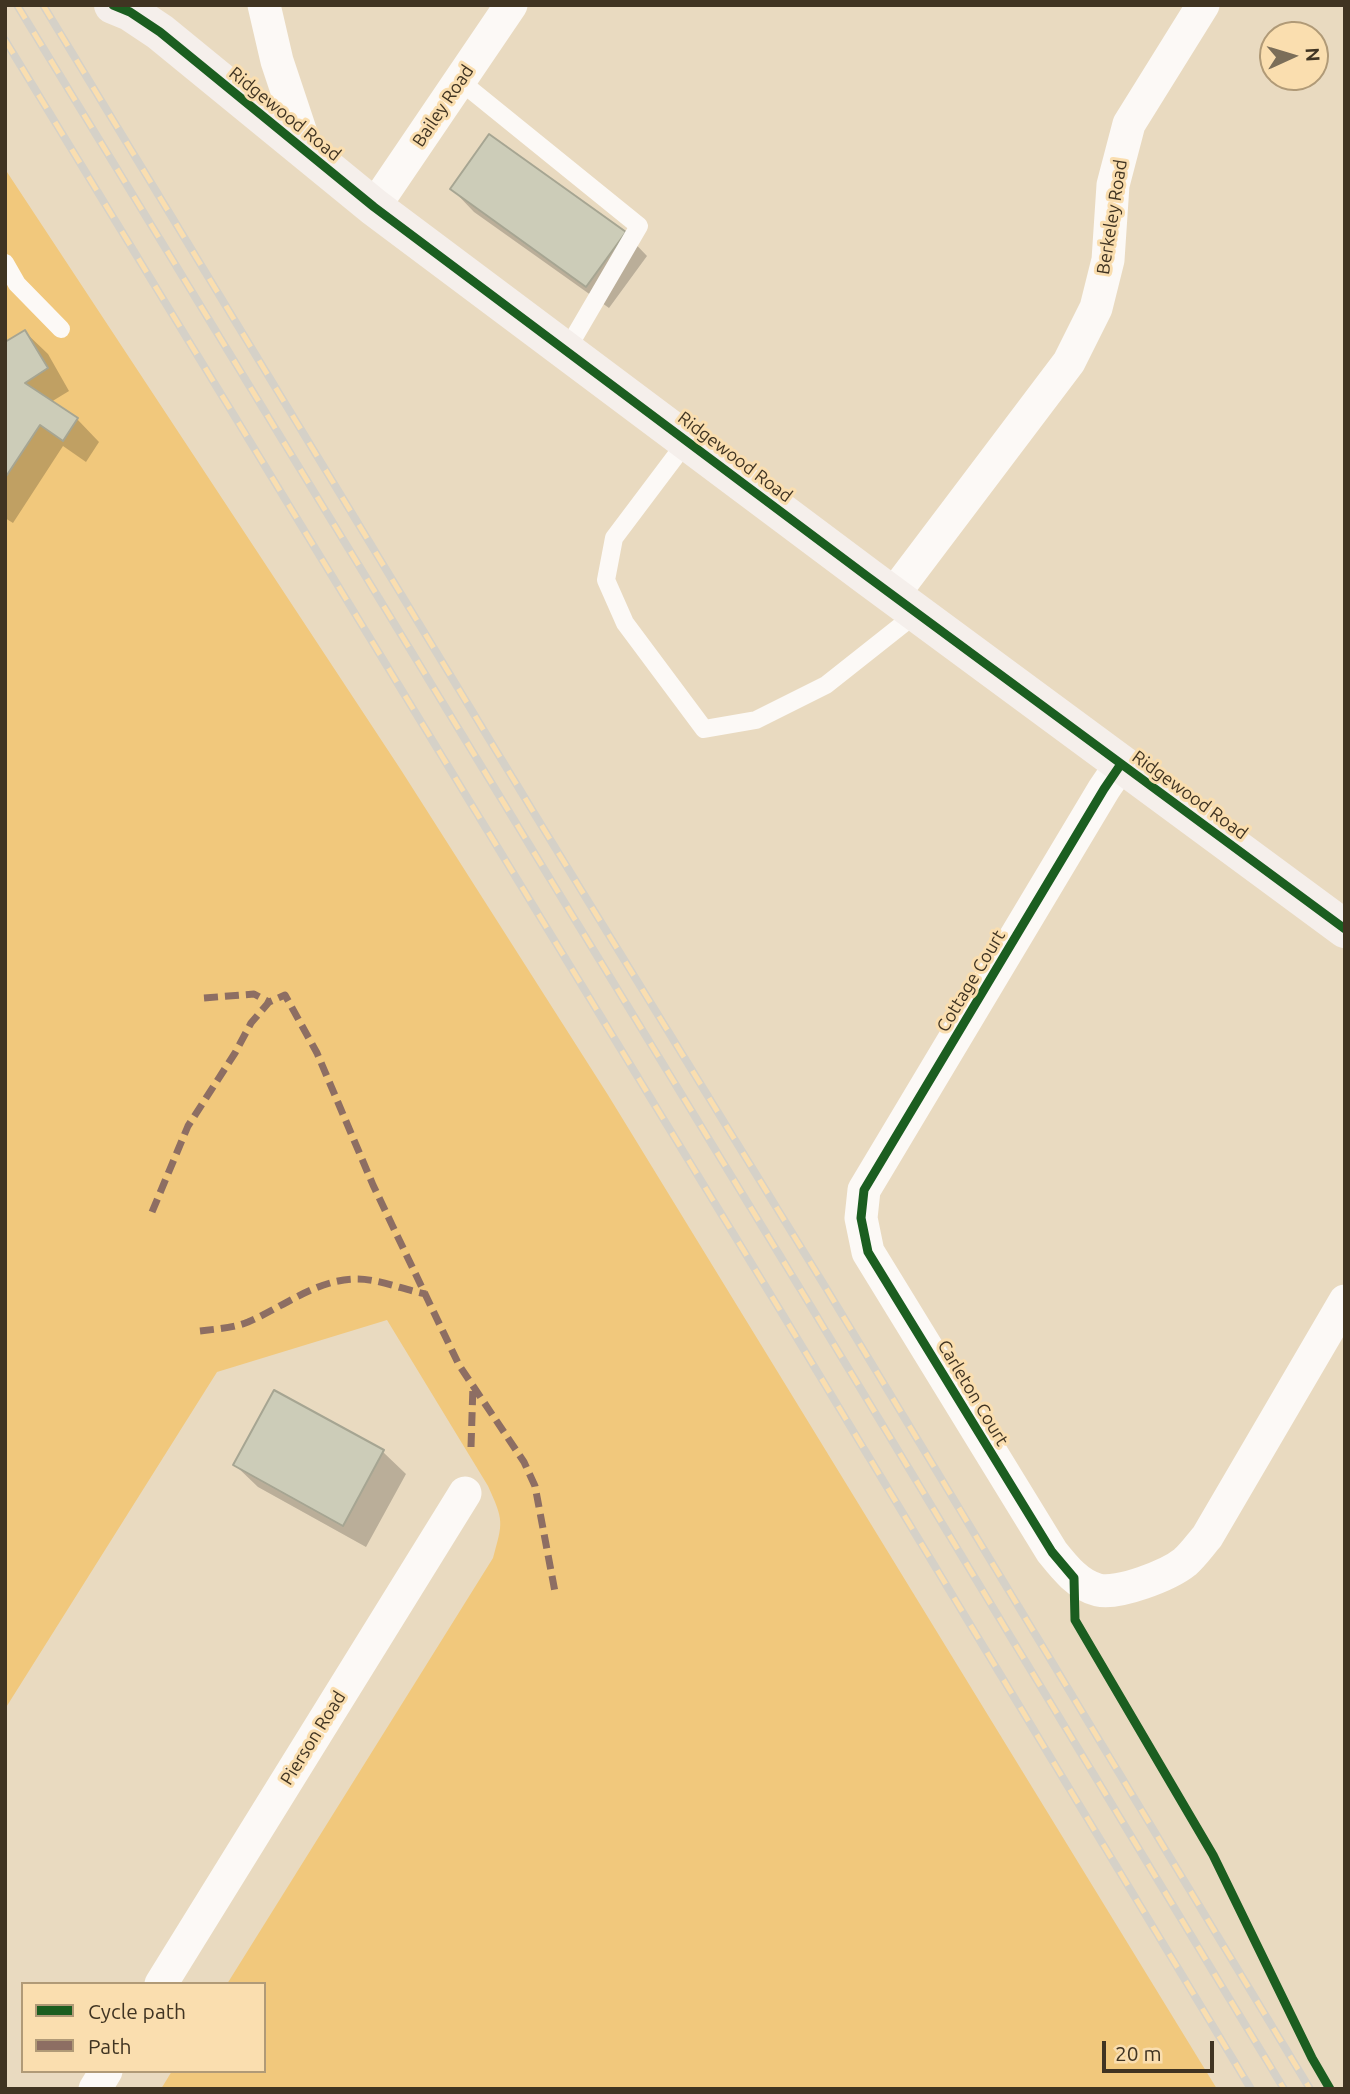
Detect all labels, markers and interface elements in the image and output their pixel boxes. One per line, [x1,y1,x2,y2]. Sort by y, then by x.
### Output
north arrow [1259,21,1329,91]
text: N [1301,47,1324,63]
street label: Bailey Road [408,61,478,151]
street label: Ridgewood Road [225,62,345,166]
street label: Berkeley Road [1092,158,1132,276]
street label: Ridgewood Road [674,407,796,507]
street label: Ridgewood Road [1128,746,1252,844]
street label: Cottage Court [932,926,1010,1036]
street label: Carleton Court [933,1336,1013,1450]
street label: Pierson Road [276,1687,350,1789]
legend [21,1982,266,2073]
text: Cycle path [88,1999,186,2023]
scale bar [1105,2028,1217,2072]
text: Path [88,2034,131,2058]
text: 20 m [1115,2041,1162,2065]

